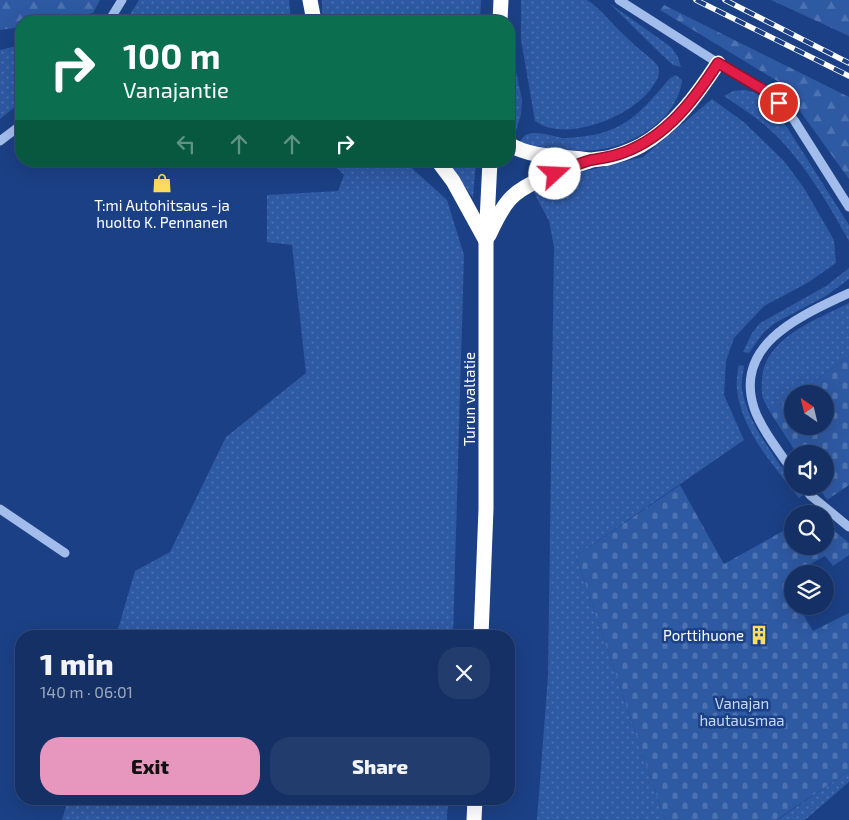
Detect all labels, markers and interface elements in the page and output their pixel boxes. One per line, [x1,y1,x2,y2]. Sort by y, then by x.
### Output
text: 100 m [123,34,221,76]
icon: right [40,35,105,100]
text: Vanajantie [123,76,229,102]
pin [758,82,800,124]
icon: arrive [765,89,793,117]
icon: left [172,130,200,158]
icon: ahead [225,130,253,158]
icon: ahead [278,130,306,158]
icon: right [331,130,359,158]
position arrow [528,147,580,199]
shop icon: T:mi Autohitsaus -ja huolto K. Pennanen [151,172,173,194]
place label: T:mi Autohitsaus -ja huolto K. Pennanen [94,196,230,231]
street label: Turun valtatie [460,352,478,446]
north arrow [784,385,834,435]
map controls [784,385,834,615]
button: sound [784,445,834,495]
button: search [784,505,834,555]
button: layers [784,565,834,615]
building icon: Porttihuone [748,624,770,646]
place label: Porttihuone [663,626,744,644]
text: 1 min [40,645,114,681]
button: close [438,647,490,699]
text: 140 m · 06:01 [40,682,133,701]
park label: Vanajan hautausmaa [699,694,785,729]
button: Exit [40,737,260,795]
button: Share [270,737,490,795]

